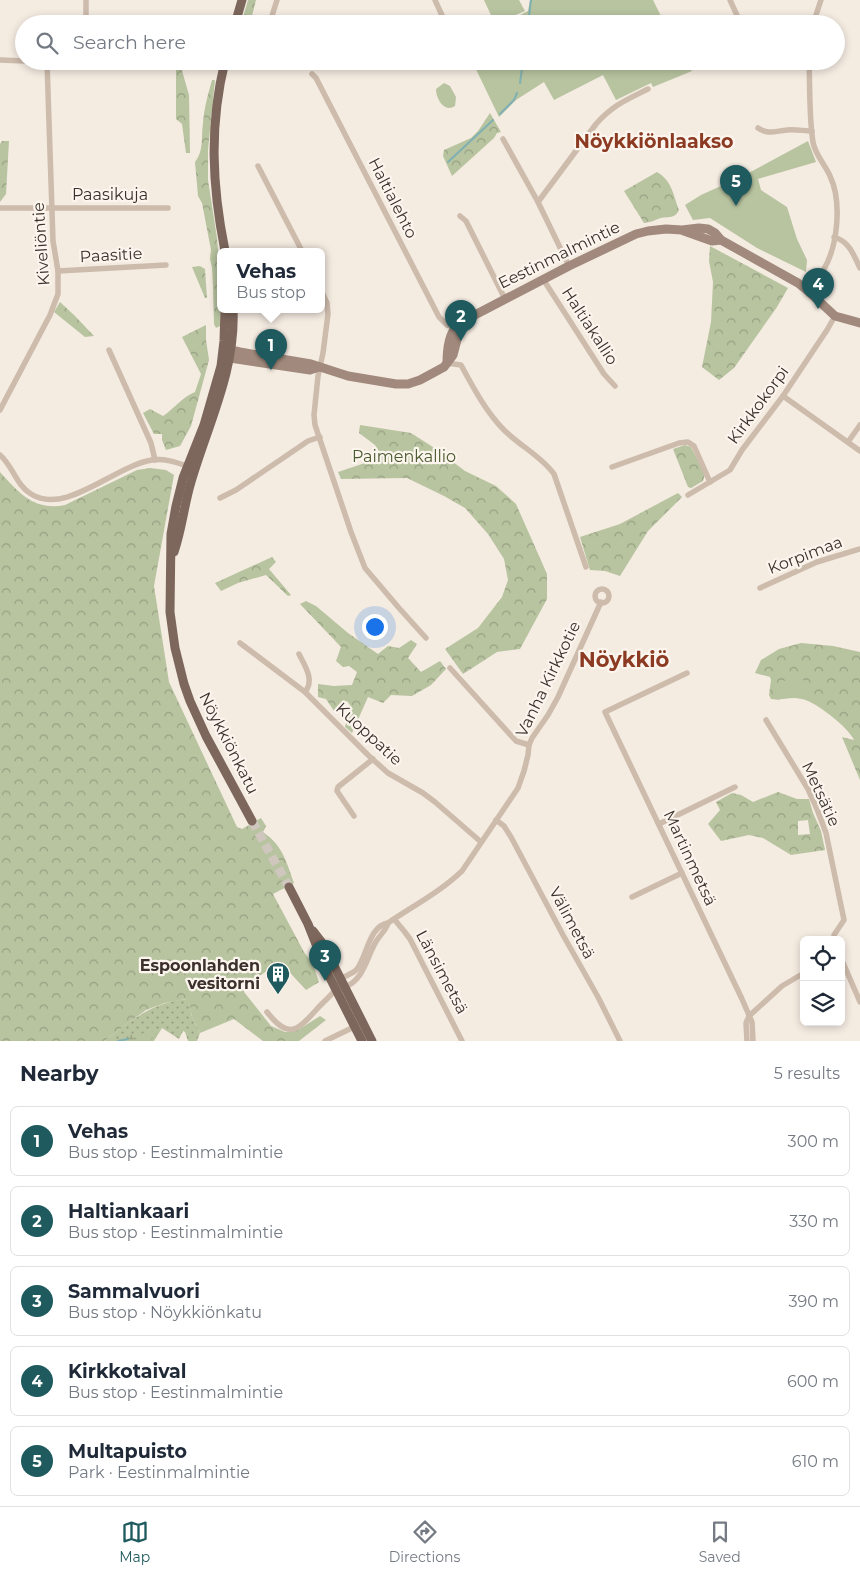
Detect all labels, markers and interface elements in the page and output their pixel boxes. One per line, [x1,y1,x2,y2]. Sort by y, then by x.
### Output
search box [15,15,845,70]
icon: search [33,29,61,57]
text: Search here [73,31,186,54]
district label: Nöykkiönlaakso [575,130,733,153]
street label: Haltialehto [365,155,421,241]
pin: 5 [720,165,752,206]
street label: Paasikuja [72,185,148,204]
street label: Kiveliöntie [29,202,53,286]
street label: Eestinmalmintie [495,217,623,293]
street label: Paasitie [79,244,143,266]
popup [217,248,325,313]
text: Vehas [236,260,296,283]
pin: 4 [802,268,834,309]
text: Bus stop [236,283,306,302]
street label: Haltiakallio [558,284,622,368]
pin: 2 [445,300,477,341]
pin: 1 [255,329,287,370]
street label: Kirkkokorpi [723,362,793,448]
park label: Paimenkallio [352,447,456,466]
street label: Korpimaa [765,532,845,578]
your location [362,614,388,640]
street label: Vanha Kirkkotie [512,618,584,740]
district label: Nöykkiö [579,647,670,672]
street label: Nöykkiönkatu [195,689,263,797]
street label: Kuoppatie [332,699,406,769]
street label: Metsätie [798,759,844,829]
street label: Martinmetsä [660,807,720,909]
street label: Välimetsä [545,884,599,962]
street label: Länsimetsä [412,927,472,1017]
map controls [800,936,845,1026]
button: locate [800,936,845,981]
pin: 3 [309,940,341,981]
place label: Espoonlahden vesitorni [140,956,260,993]
building icon: Espoonlahden vesitorni [265,961,291,995]
button: layers [800,981,845,1026]
text: Nearby [20,1061,99,1086]
text: 5 results [774,1064,840,1083]
text: Vehas [68,1120,128,1143]
text: 1 [34,1132,40,1151]
text: 300 m [788,1132,839,1151]
text: Bus stop · Eestinmalmintie [68,1143,283,1162]
text: Haltiankaari [68,1200,189,1223]
text: 2 [32,1212,42,1231]
text: 330 m [789,1212,839,1231]
text: Bus stop · Eestinmalmintie [68,1223,283,1242]
text: Sammalvuori [68,1280,200,1303]
text: 3 [32,1292,42,1311]
text: 390 m [788,1292,839,1311]
text: Bus stop · Nöykkiönkatu [68,1303,262,1322]
text: Kirkkotaival [68,1360,187,1383]
text: 4 [31,1372,43,1391]
text: 600 m [787,1372,839,1391]
text: Bus stop · Eestinmalmintie [68,1383,283,1402]
text: Multapuisto [68,1440,187,1463]
text: 5 [32,1452,42,1471]
text: 610 m [792,1452,839,1471]
text: Park · Eestinmalmintie [68,1463,250,1482]
tab: Map [119,1518,150,1566]
tab: Directions [389,1518,460,1566]
tab: Saved [699,1518,741,1566]

